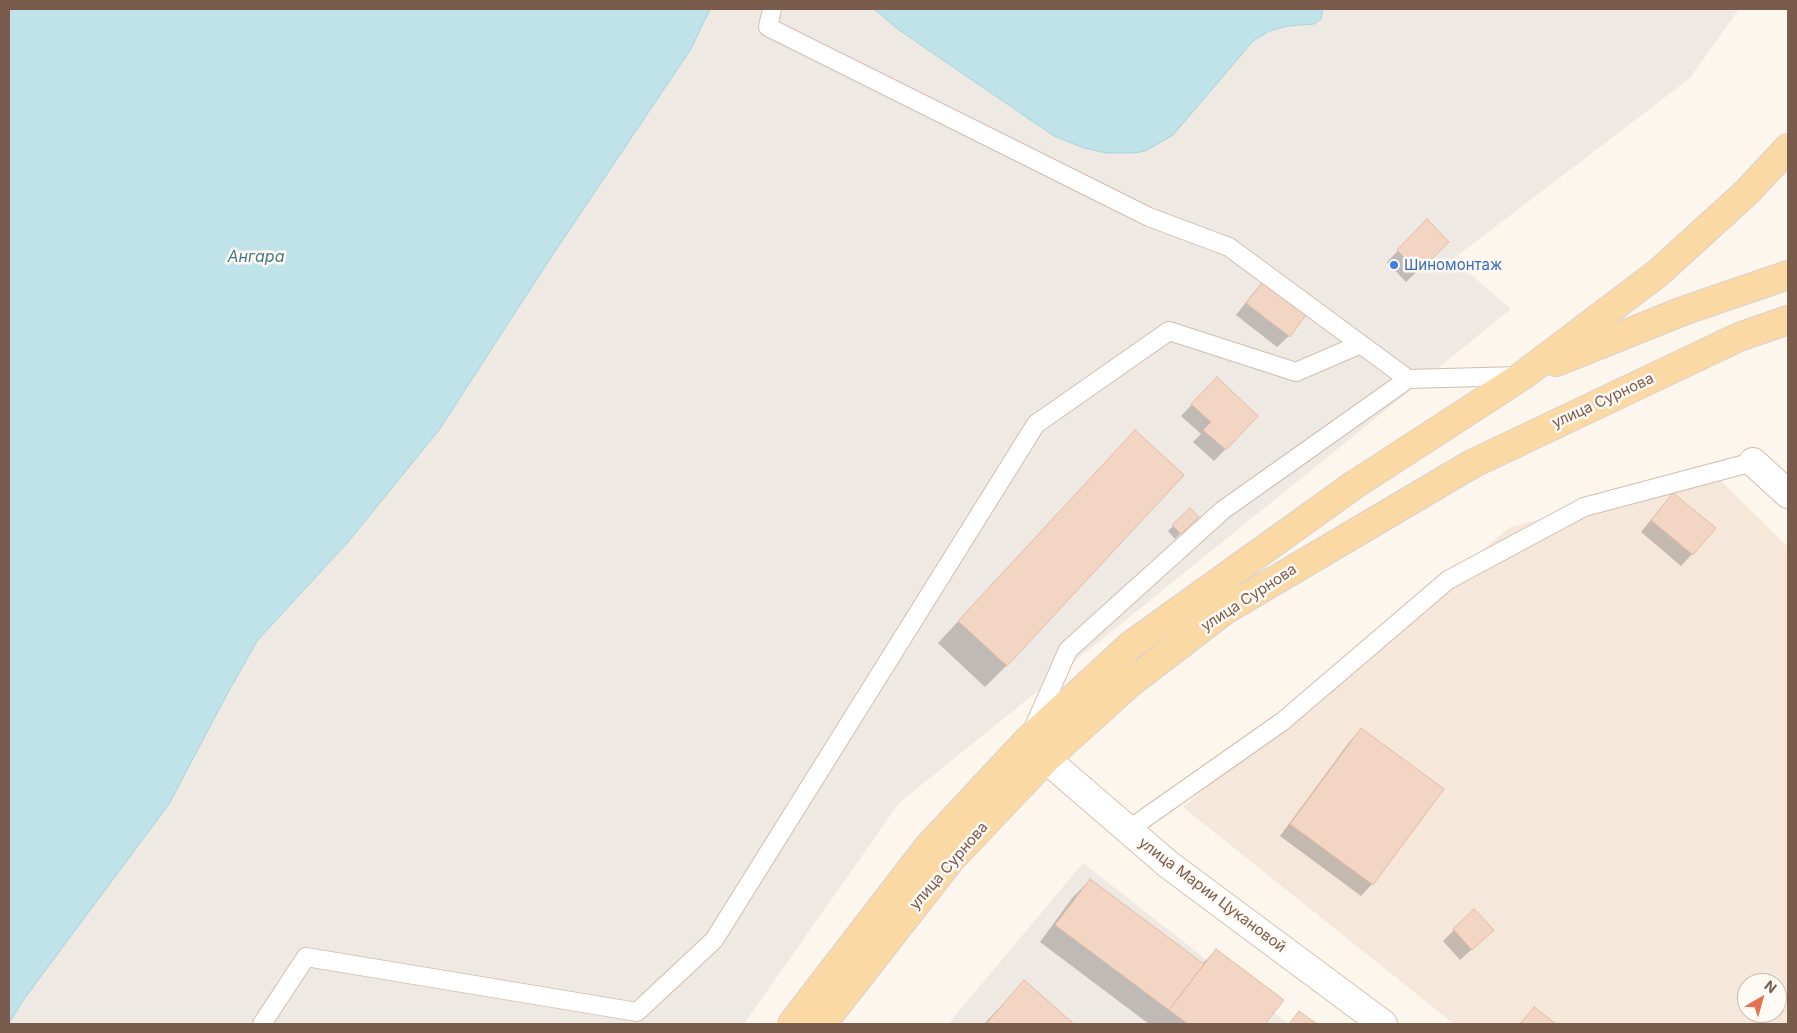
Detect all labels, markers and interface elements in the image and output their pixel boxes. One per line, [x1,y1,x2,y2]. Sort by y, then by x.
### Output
water label: Ангара [227,247,285,267]
place label: Шиномонтаж [1404,256,1502,274]
marker: Шиномонтаж [1388,259,1400,271]
street label: улица Сурнова [1549,370,1657,432]
street label: улица Сурнова [1198,560,1300,636]
street label: улица Сурнова [906,819,992,913]
street label: улица Марии Цукановой [1135,834,1289,956]
north arrow [1737,973,1787,1023]
text: N [1761,977,1780,997]

